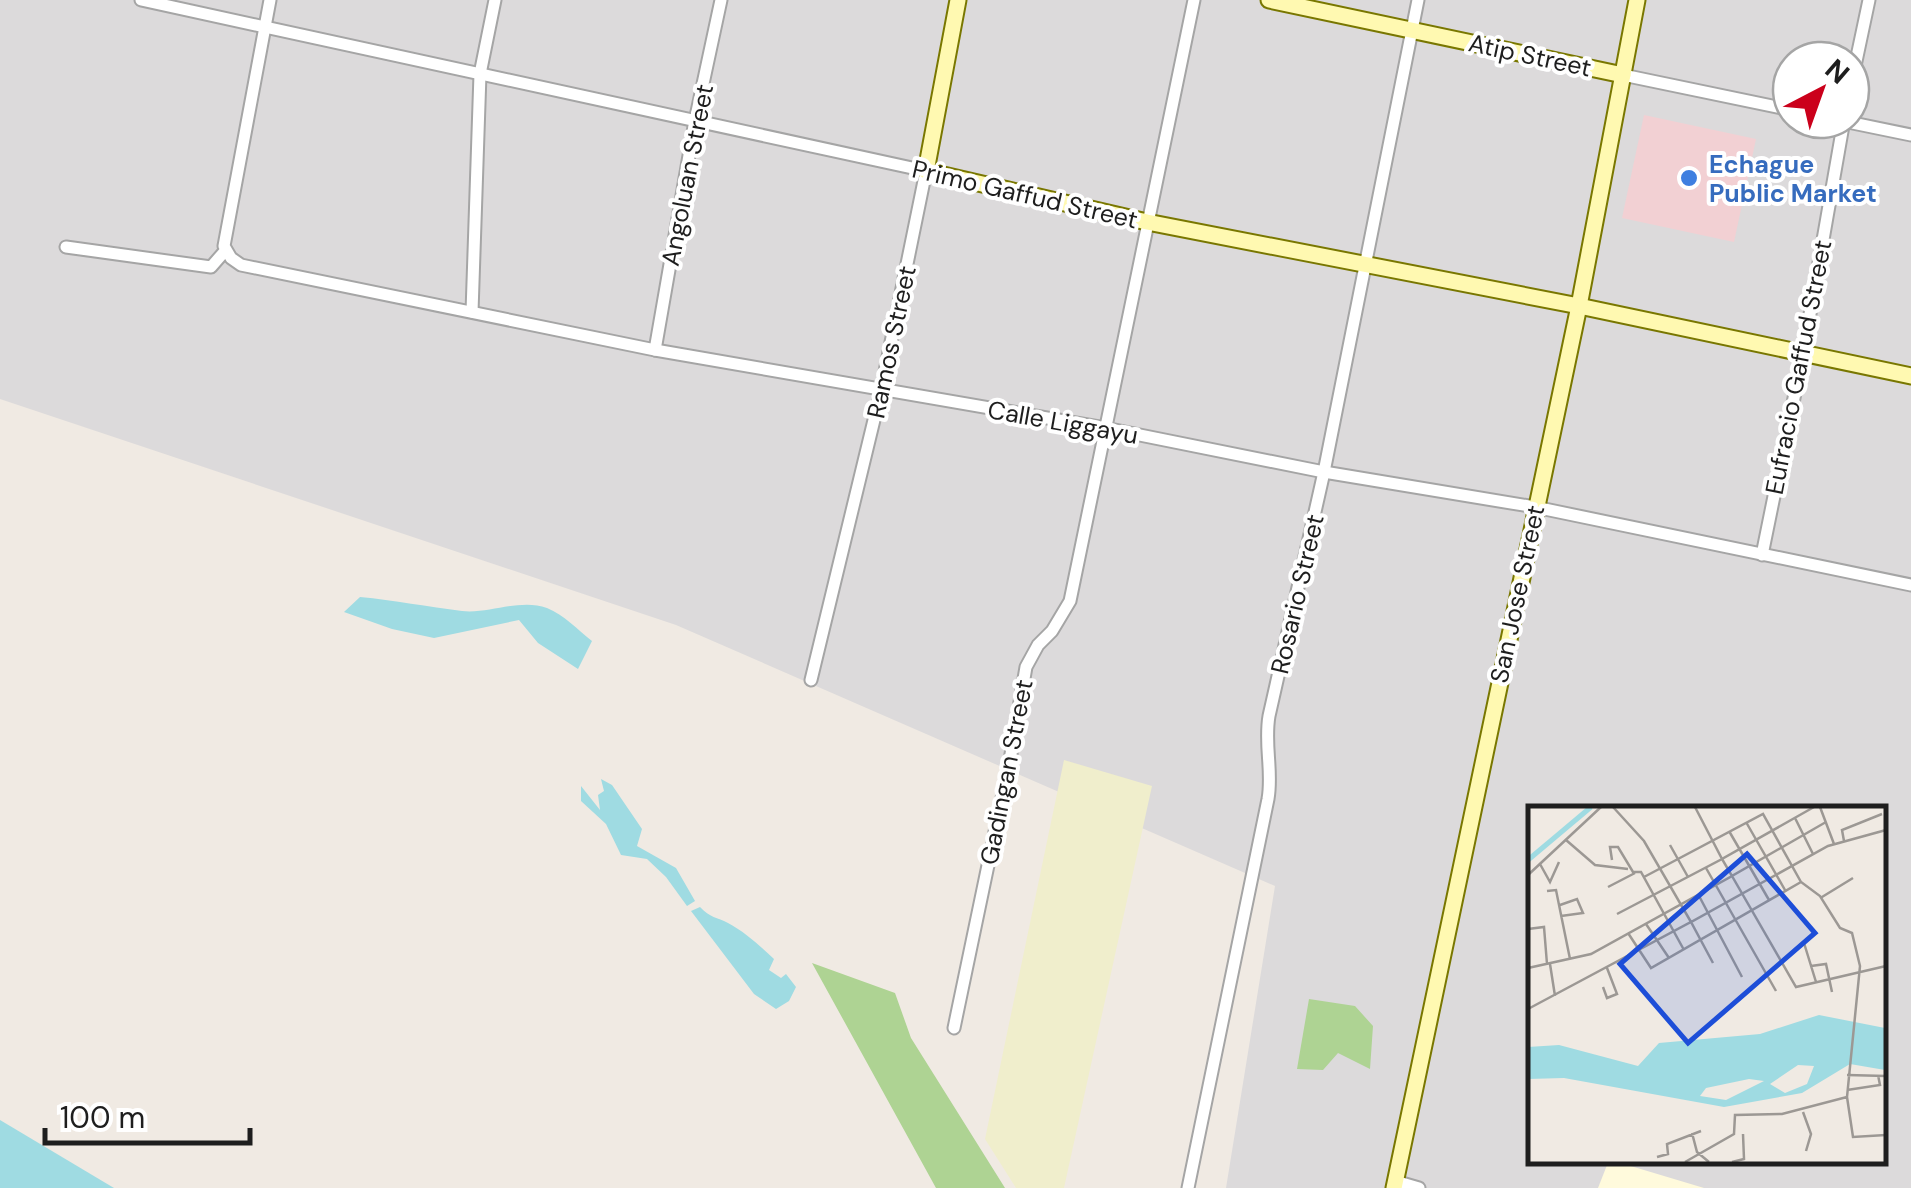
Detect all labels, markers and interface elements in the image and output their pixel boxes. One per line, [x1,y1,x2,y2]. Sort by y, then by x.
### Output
street label: Atip Street [1466,26,1594,85]
north arrow [1771,40,1871,140]
text: N [1817,51,1857,92]
street label: Angoluan Street [654,81,721,269]
place label: Echague Public Market [1709,148,1877,210]
street label: Primo Gaffud Street [909,152,1141,236]
marker: Echague Public Market [1678,167,1700,189]
street label: Eufracio Gaffud Street [1758,237,1839,497]
street label: Ramos Street [859,263,924,421]
street label: Calle Liggayu [985,393,1141,452]
street label: San Jose Street [1483,502,1552,686]
street label: Rosario Street [1263,511,1332,677]
street label: Gadingan Street [972,677,1041,868]
inset map [1528,806,1886,1163]
scale bar [45,1083,250,1145]
text: 100 m [60,1098,145,1137]

